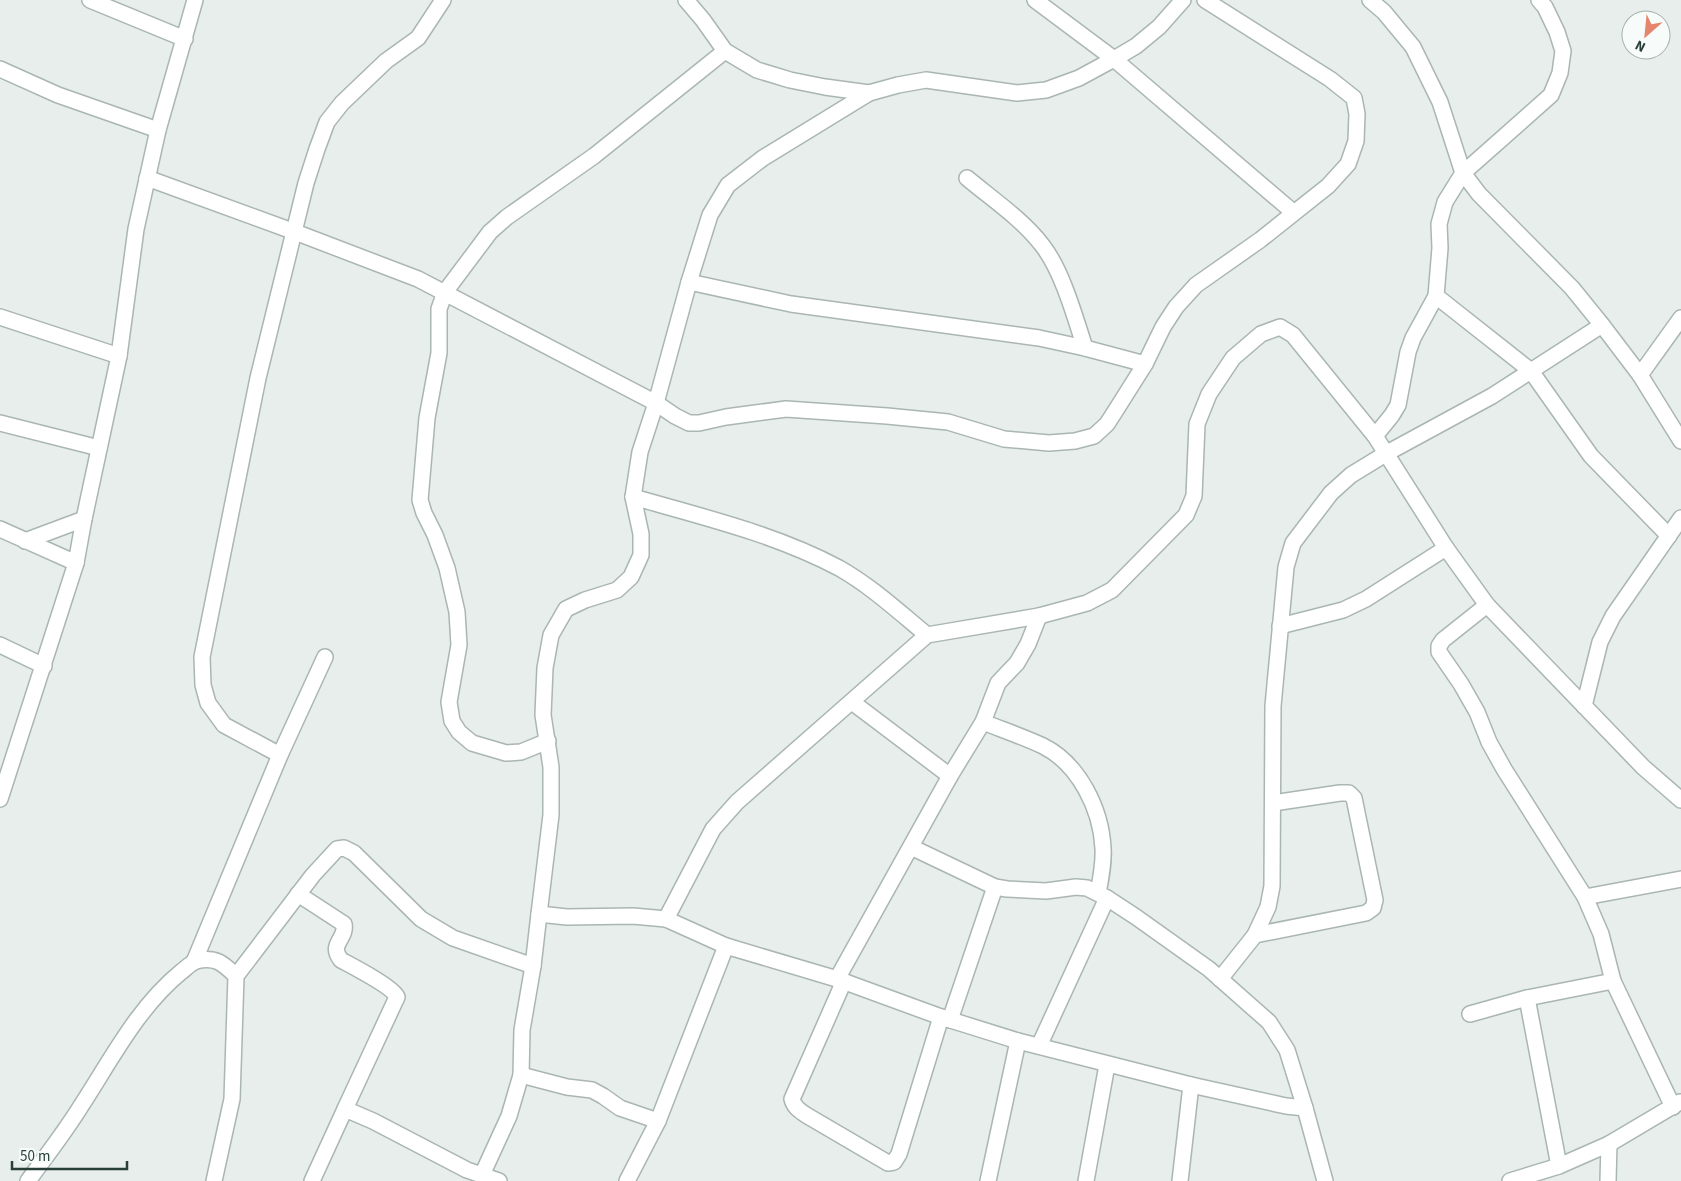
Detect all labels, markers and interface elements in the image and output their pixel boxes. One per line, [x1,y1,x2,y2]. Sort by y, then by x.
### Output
north arrow [1621,10,1671,60]
text: N [1632,35,1649,57]
scale bar [12,1138,128,1170]
text: 50 m [20,1146,50,1167]

